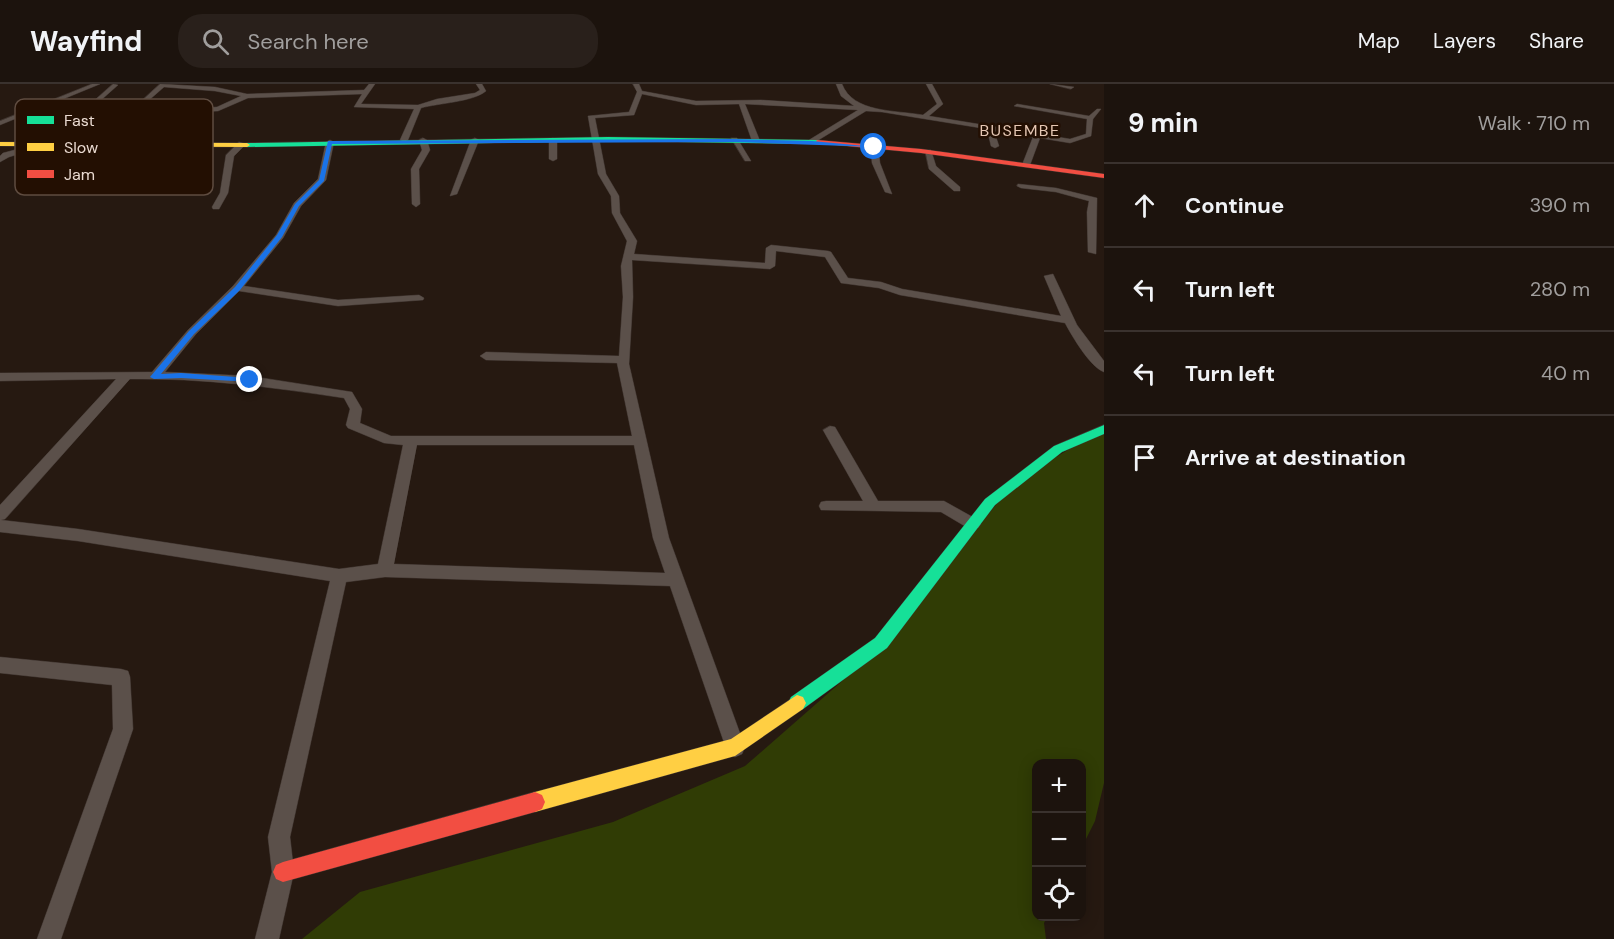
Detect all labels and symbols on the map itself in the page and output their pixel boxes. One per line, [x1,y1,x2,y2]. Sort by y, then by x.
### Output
legend [15,99,213,195]
text: Fast [64,110,95,131]
district label: BUSEMBE [979,120,1061,141]
route start [860,133,886,159]
text: Slow [64,137,98,158]
text: Jam [64,164,95,185]
route end [236,366,262,392]

